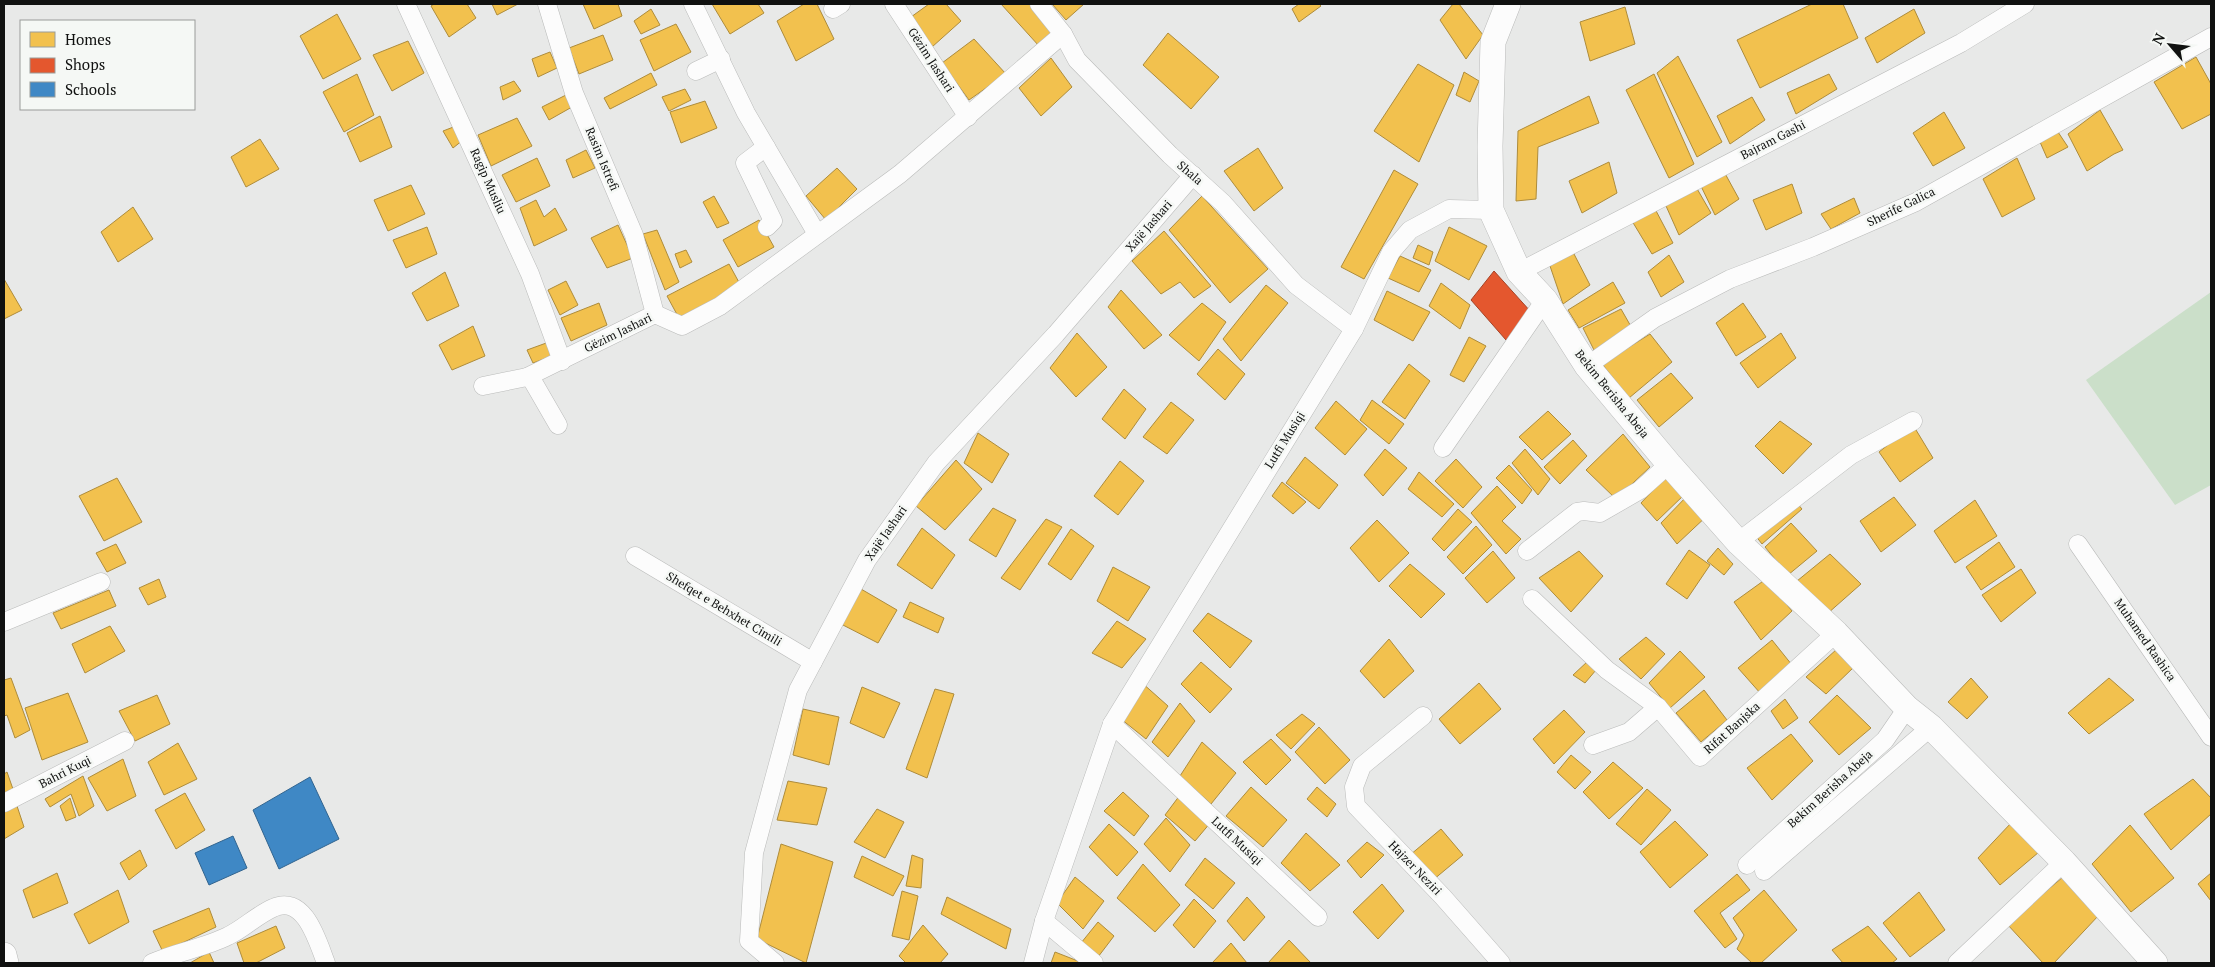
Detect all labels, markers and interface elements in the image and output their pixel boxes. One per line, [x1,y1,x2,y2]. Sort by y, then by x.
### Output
legend [20,20,195,110]
north arrow [2145,20,2195,70]
street label: Gëzim Jashari [905,25,958,95]
text: Homes [65,29,111,49]
text: N [2147,29,2169,48]
text: Shops [65,54,105,74]
text: Schools [65,79,116,99]
street label: Bajram Gashi [1738,117,1808,162]
street label: Rasim Istrefi [582,125,623,193]
street label: Ragip Musliu [467,146,510,216]
street label: Shala [1174,157,1206,188]
street label: Sherife Galica [1864,184,1937,229]
street label: Xajë Jashari [1122,197,1175,254]
street label: Gëzim Jashari [581,310,654,355]
street label: Bekim Berisha Abeja [1572,346,1653,441]
street label: Lutfi Musiqi [1261,408,1308,471]
street label: Xajë Jashari [861,502,910,563]
street label: Shefqet e Behxhet Cimili [664,568,785,649]
street label: Muhamed Rashica [2111,595,2180,684]
street label: Rifat Banjska [1701,699,1763,757]
street label: Bekim Berisha Abeja [1784,746,1875,831]
street label: Bahri Kuqi [36,752,94,791]
street label: Lutfi Musiqi [1209,813,1266,868]
street label: Hajzer Neziri [1386,837,1445,898]

